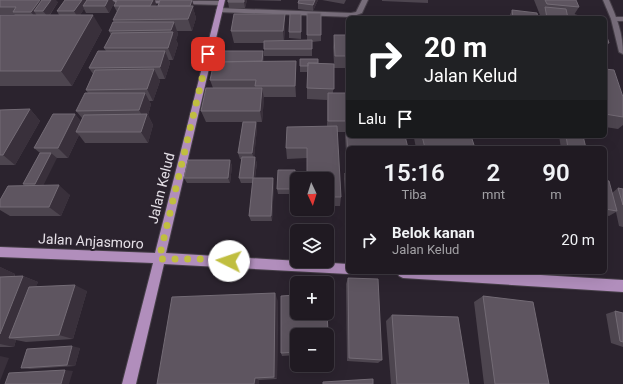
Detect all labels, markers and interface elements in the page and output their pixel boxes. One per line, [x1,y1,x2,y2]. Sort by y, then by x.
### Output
text: 20 m [424,31,487,64]
icon: right [358,32,410,84]
pin [191,37,225,71]
icon: arrive [197,43,219,65]
text: Jalan Kelud [424,65,517,86]
icon: arrive [394,108,416,130]
text: Lalu [358,110,386,128]
street label: Jalan Kelud [144,151,178,225]
text: 15:16 [383,159,445,187]
text: 2 [487,159,500,187]
text: 90 [542,159,570,187]
north arrow [290,172,334,216]
map controls [290,172,334,372]
text: Tiba [401,187,427,202]
text: mnt [482,187,505,202]
text: m [550,187,562,202]
button: layers [290,224,334,268]
text: Belok kanan [392,224,475,242]
icon: right [358,229,380,251]
street label: Jalan Anjasmoro [38,230,144,252]
text: 20 m [561,231,595,249]
position arrow [208,240,250,282]
text: Jalan Kelud [392,242,459,257]
button: + [290,276,334,320]
button: − [290,328,334,372]

